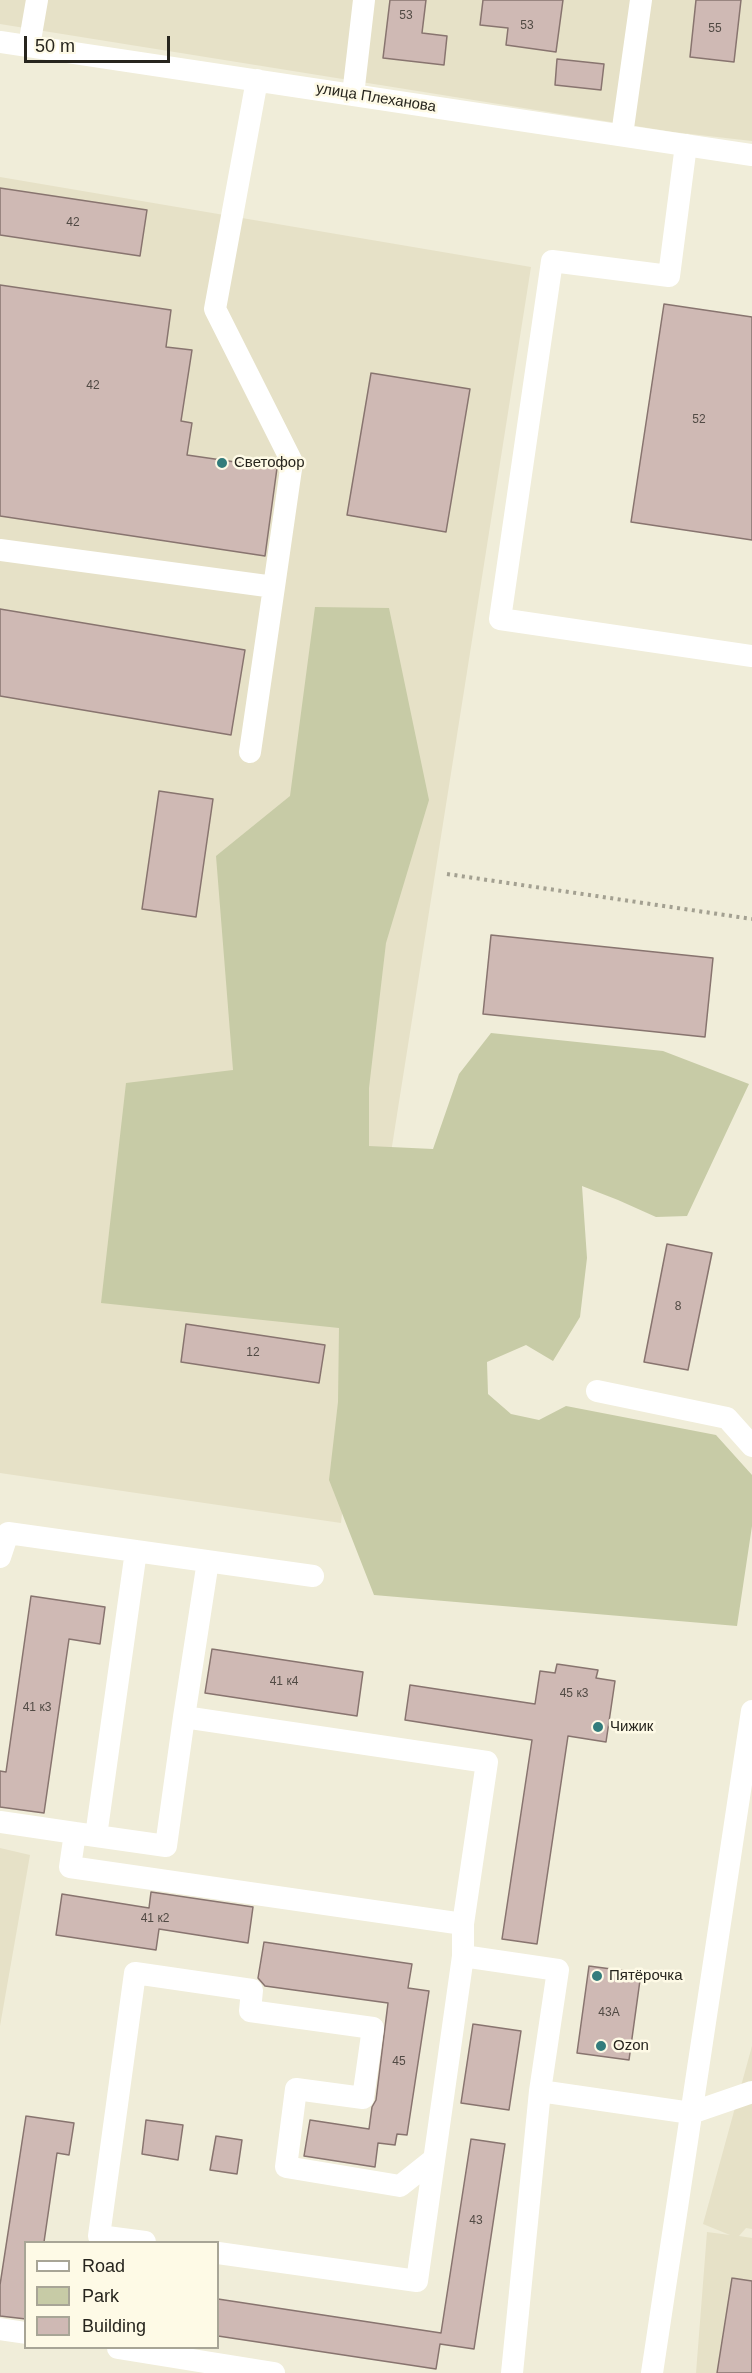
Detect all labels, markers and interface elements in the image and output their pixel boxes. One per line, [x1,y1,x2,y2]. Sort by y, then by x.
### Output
house number: 53 [399,9,413,23]
house number: 53 [520,19,534,33]
house number: 55 [708,22,722,36]
scale bar [27,24,172,62]
text: 50 m [35,36,75,56]
street label: улица Плеханова [315,80,437,116]
house number: 42 [66,216,80,230]
house number: 42 [86,379,100,393]
house number: 52 [692,413,706,427]
place label: Светофор [234,454,305,472]
marker: Светофор [215,456,229,470]
house number: 8 [675,1300,681,1314]
house number: 12 [246,1346,260,1360]
house number: 41 к4 [270,1675,298,1689]
house number: 45 к3 [560,1687,588,1701]
house number: 41 к3 [23,1701,51,1715]
place label: Чижик [610,1718,653,1736]
marker: Чижик [591,1720,605,1734]
house number: 41 к2 [141,1912,169,1926]
place label: Пятёрочка [609,1967,683,1985]
marker: Пятёрочка [590,1969,604,1983]
house number: 43А [598,2006,620,2020]
place label: Ozon [613,2037,649,2055]
marker: Ozon [594,2039,608,2053]
house number: 45 [392,2055,406,2069]
house number: 43 [469,2214,483,2228]
legend [24,2241,219,2349]
text: Road [82,2256,125,2276]
text: Park [82,2286,119,2306]
text: Building [82,2316,146,2336]

